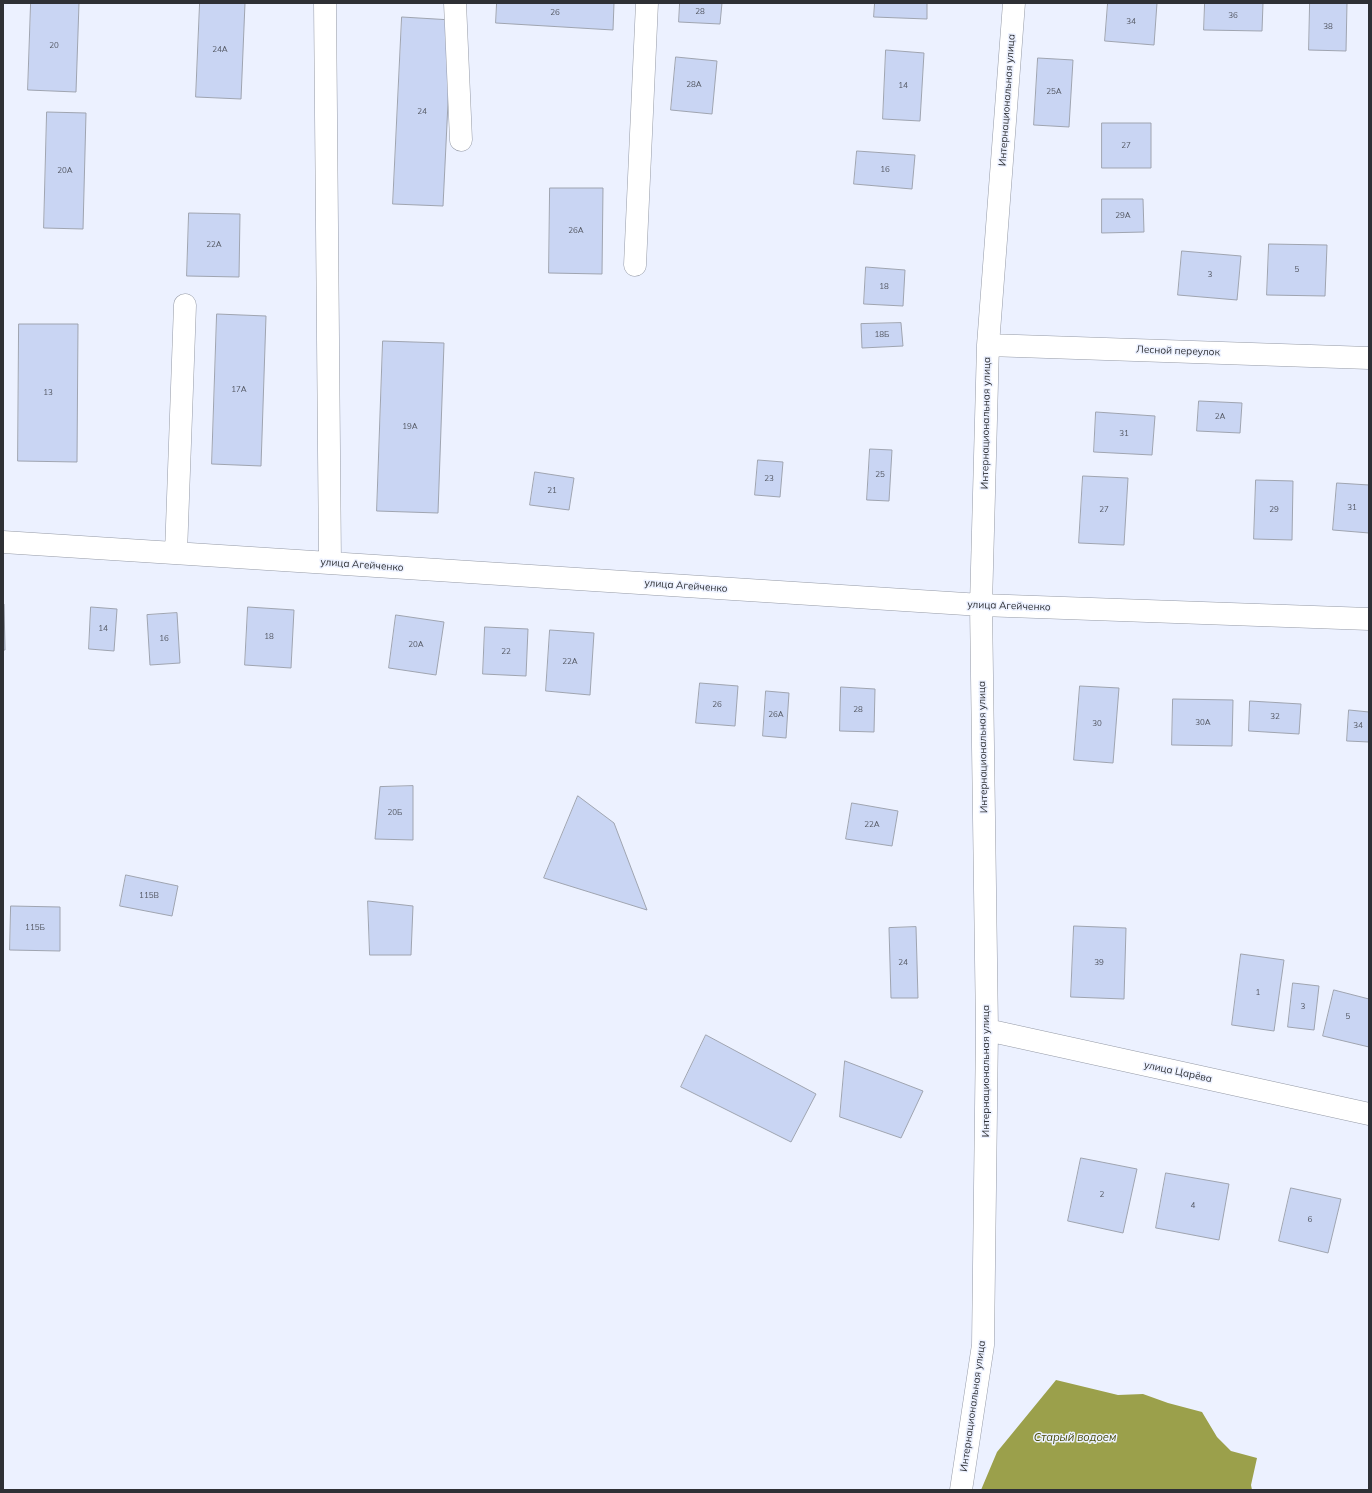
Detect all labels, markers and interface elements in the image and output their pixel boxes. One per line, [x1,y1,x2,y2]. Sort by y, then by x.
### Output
house number: 28 [695,7,705,17]
house number: 26 [550,8,560,18]
house number: 36 [1228,11,1238,21]
house number: 34 [1126,17,1136,27]
house number: 38 [1323,22,1333,32]
street label: Интернациональная улица [996,34,1018,166]
house number: 20 [49,41,59,51]
house number: 24А [212,45,228,55]
house number: 28А [686,80,702,90]
house number: 14 [898,81,908,91]
house number: 25А [1046,87,1062,97]
house number: 24 [417,107,427,117]
house number: 27 [1121,141,1131,151]
house number: 16 [880,165,890,175]
house number: 20А [57,166,73,176]
house number: 29А [1115,211,1131,221]
house number: 26А [568,226,584,236]
house number: 22А [206,240,222,250]
house number: 5 [1295,265,1299,275]
house number: 3 [1208,270,1212,280]
house number: 18 [879,282,889,292]
house number: 18Б [874,330,890,340]
street label: Лесной переулок [1136,344,1220,358]
street label: Интернациональная улица [979,357,993,489]
house number: 17А [231,385,247,395]
house number: 13 [43,388,53,398]
house number: 2А [1215,412,1225,422]
house number: 19А [402,422,418,432]
house number: 31 [1119,429,1129,439]
house number: 25 [875,470,885,480]
house number: 23 [764,474,774,484]
house number: 21 [547,486,557,496]
house number: 31 [1347,503,1357,513]
house number: 27 [1099,505,1109,515]
house number: 29 [1269,505,1279,515]
street label: улица Агейченко [320,556,404,574]
street label: улица Агейченко [644,577,728,595]
street label: улица Агейченко [967,599,1051,613]
house number: 14 [98,624,108,634]
house number: 18 [264,632,274,642]
house number: 16 [159,634,169,644]
house number: 20А [408,640,424,650]
house number: 22 [501,647,511,657]
house number: 22А [562,657,578,667]
street label: Интернациональная улица [976,681,990,813]
house number: 26 [712,700,722,710]
house number: 28 [853,705,863,715]
house number: 26А [768,710,784,720]
house number: 32 [1270,712,1280,722]
house number: 30А [1195,718,1211,728]
house number: 30 [1092,719,1102,729]
house number: 34 [1353,721,1363,731]
house number: 20Б [387,808,403,818]
house number: 22А [864,820,880,830]
house number: 115В [139,891,159,901]
house number: 115Б [25,923,45,933]
house number: 24 [898,958,908,968]
house number: 39 [1094,958,1104,968]
house number: 1 [1256,988,1260,998]
house number: 3 [1301,1002,1305,1012]
street label: Интернациональная улица [980,1005,992,1137]
house number: 5 [1346,1012,1350,1022]
street label: улица Царёва [1143,1059,1213,1085]
house number: 2 [1100,1190,1104,1200]
house number: 4 [1191,1201,1195,1211]
house number: 6 [1308,1215,1312,1225]
street label: Интернациональная улица [958,1340,988,1472]
water label: Старый водоем [1034,1431,1116,1445]

